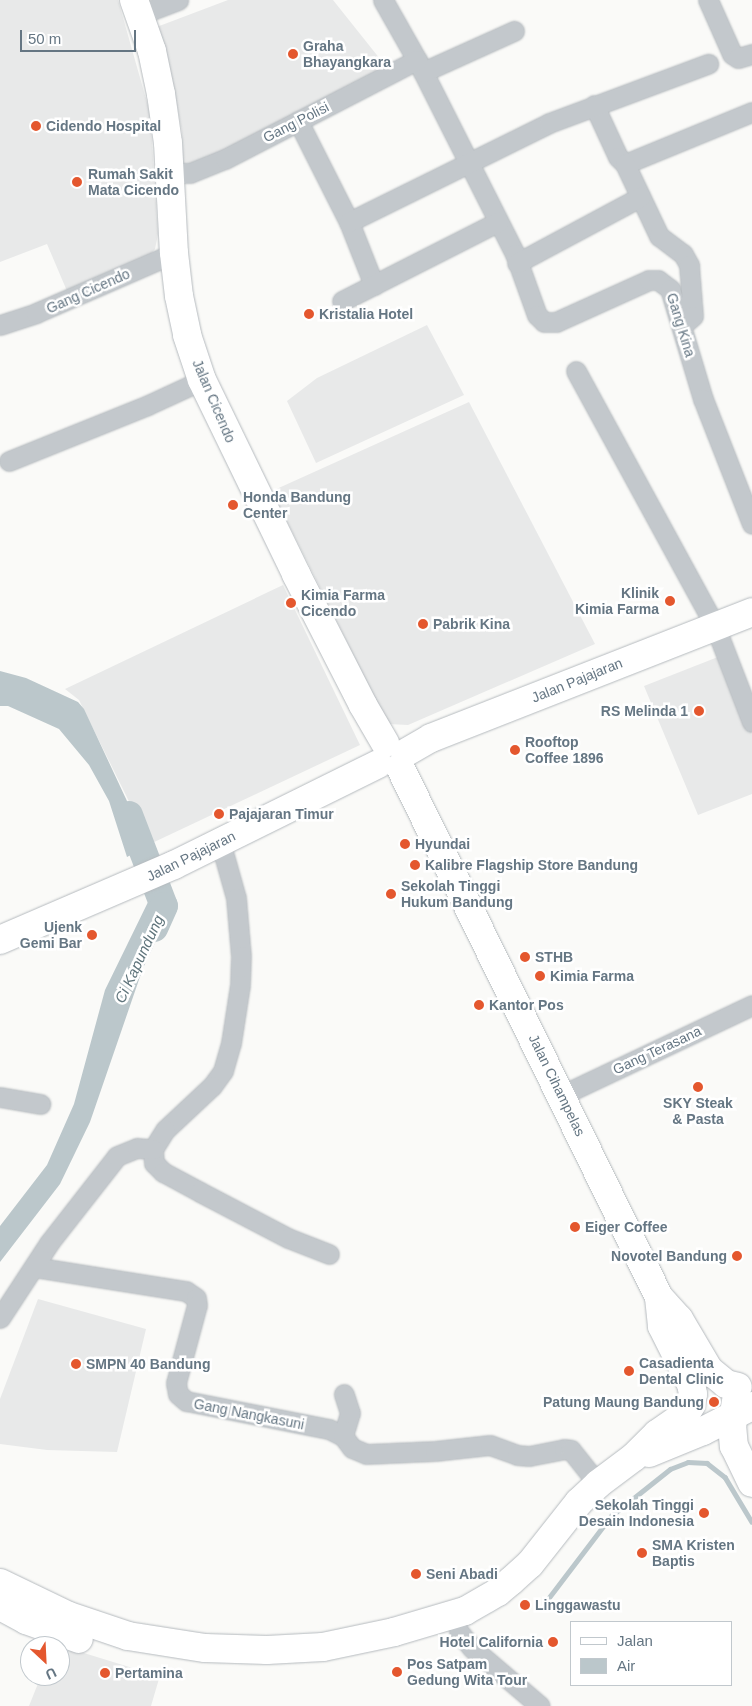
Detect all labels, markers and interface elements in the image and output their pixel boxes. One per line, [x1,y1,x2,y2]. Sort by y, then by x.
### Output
scale bar [22,20,139,52]
text: 50 m [28,30,61,47]
place label: Graha Bhayangkara [303,38,391,70]
marker: Graha Bhayangkara [287,48,299,60]
street label: Gang Polisi [260,98,332,146]
place label: Cidendo Hospital [46,118,161,134]
marker: Cidendo Hospital [30,120,42,132]
place label: Rumah Sakit Mata Cicendo [88,166,179,198]
marker: Rumah Sakit Mata Cicendo [70,175,84,189]
street label: Gang Cicendo [44,265,132,317]
street label: Gang Kina [663,291,699,359]
place label: Kristalia Hotel [319,306,413,322]
marker: Kristalia Hotel [303,308,315,320]
street label: Jalan Cicendo [189,357,239,445]
place label: Honda Bandung Center [243,489,351,522]
marker: Honda Bandung Center [227,499,239,511]
place label: Klinik Kimia Farma [575,585,659,618]
place label: Kimia Farma Cicendo [301,587,385,620]
marker: Klinik Kimia Farma [663,594,677,608]
marker: Kimia Farma Cicendo [285,597,297,609]
place label: Pabrik Kina [433,616,510,632]
marker: Pabrik Kina [417,618,429,630]
street label: Jalan Pajajaran [529,654,625,706]
place label: RS Melinda 1 [601,703,688,719]
marker: RS Melinda 1 [692,704,706,718]
place label: Rooftop Coffee 1896 [525,734,604,766]
marker: Rooftop Coffee 1896 [509,744,521,756]
place label: Pajajaran Timur [229,806,334,822]
marker: Pajajaran Timur [213,808,225,820]
street label: Jalan Pajajaran [144,827,238,885]
place label: Hyundai [415,836,470,852]
marker: Hyundai [399,838,411,850]
place label: Kalibre Flagship Store Bandung [425,857,638,873]
marker: Kalibre Flagship Store Bandung [409,859,421,871]
place label: Sekolah Tinggi Hukum Bandung [401,878,513,910]
marker: Sekolah Tinggi Hukum Bandung [385,888,397,900]
water label: Ci Kapundung [111,912,167,1006]
place label: Ujenk Gemi Bar [20,919,82,952]
marker: Ujenk Gemi Bar [86,929,98,941]
place label: STHB [535,949,573,965]
marker: STHB [519,951,531,963]
place label: Kimia Farma [550,968,634,984]
marker: Kimia Farma [534,970,546,982]
place label: Kantor Pos [489,997,564,1013]
marker: Kantor Pos [473,999,485,1011]
street label: Gang Terasana [610,1022,704,1078]
street label: Jalan Cihampelas [525,1031,589,1139]
marker: SKY Steak & Pasta [692,1081,704,1093]
place label: SKY Steak & Pasta [663,1095,733,1128]
place label: Eiger Coffee [585,1219,667,1235]
marker: Eiger Coffee [569,1221,581,1233]
place label: Novotel Bandung [611,1248,727,1264]
marker: Novotel Bandung [731,1250,743,1262]
place label: Casadienta Dental Clinic [639,1355,724,1388]
place label: SMPN 40 Bandung [86,1356,210,1372]
marker: SMPN 40 Bandung [70,1358,82,1370]
marker: Casadienta Dental Clinic [623,1365,635,1377]
place label: Patung Maung Bandung [543,1394,704,1410]
street label: Gang Nangkasuni [192,1395,306,1433]
marker: Patung Maung Bandung [708,1396,720,1408]
place label: Sekolah Tinggi Desain Indonesia [579,1497,694,1530]
marker: Sekolah Tinggi Desain Indonesia [698,1507,710,1519]
place label: SMA Kristen Baptis [652,1537,735,1570]
marker: SMA Kristen Baptis [636,1547,648,1559]
place label: Seni Abadi [426,1566,498,1582]
marker: Seni Abadi [410,1568,422,1580]
place label: Linggawastu [535,1597,621,1613]
marker: Linggawastu [519,1599,531,1611]
legend [570,1621,732,1686]
text: Jalan [617,1632,653,1649]
place label: Hotel California [440,1634,543,1650]
north arrow [20,1636,70,1686]
marker: Hotel California [547,1636,559,1648]
place label: Pos Satpam Gedung Wita Tour [407,1656,527,1688]
text: Air [617,1657,635,1674]
text: U [43,1664,59,1683]
place label: Pertamina [115,1665,183,1681]
marker: Pos Satpam Gedung Wita Tour [391,1666,403,1678]
marker: Pertamina [99,1667,111,1679]

